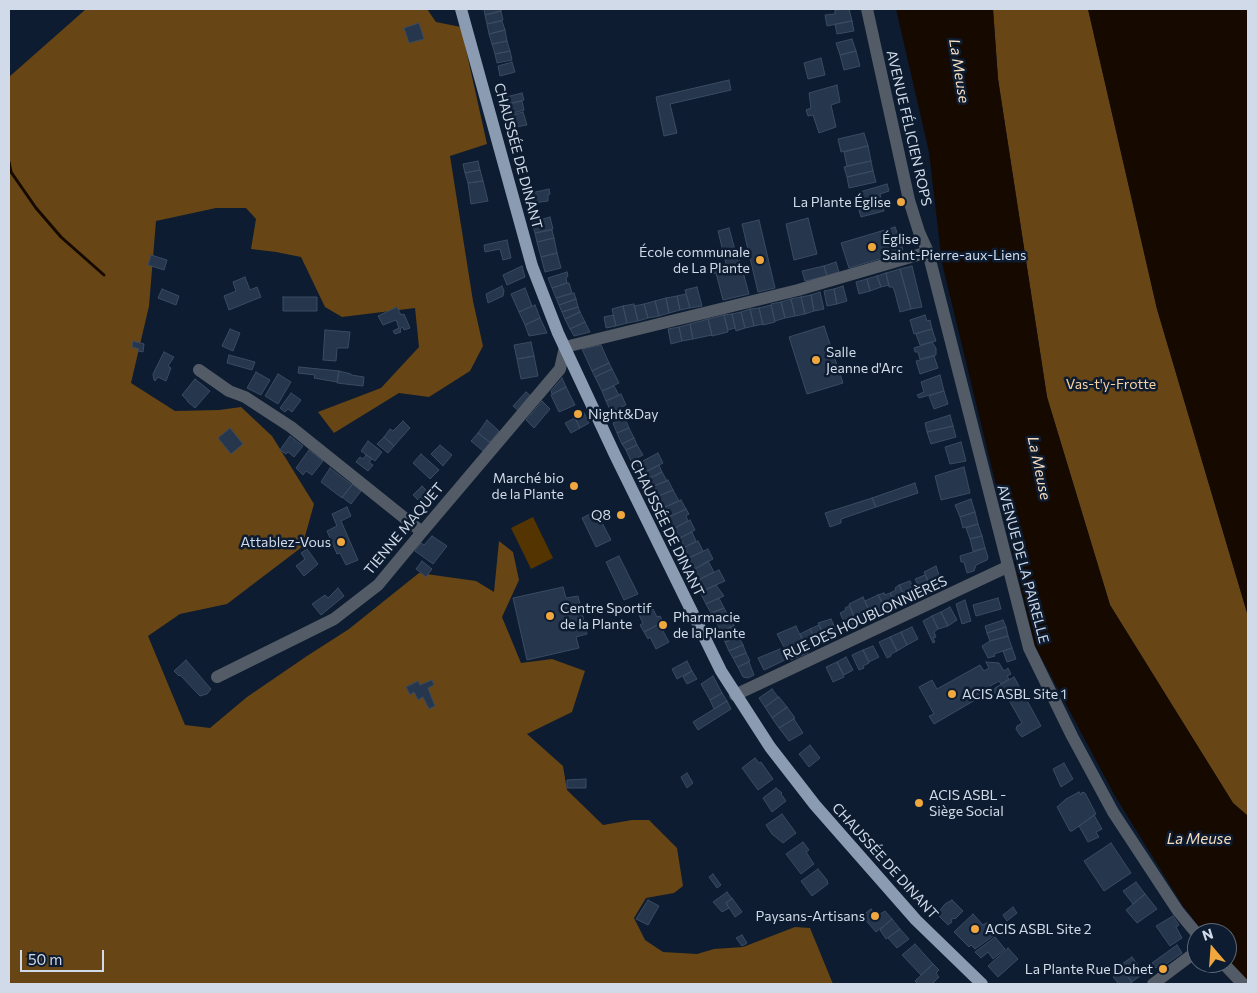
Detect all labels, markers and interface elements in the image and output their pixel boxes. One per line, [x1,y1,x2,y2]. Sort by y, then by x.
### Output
water label: La Meuse [945,38,973,104]
street label: AVENUE FÉLICIEN ROPS [883,49,935,207]
street label: CHAUSSÉE DE DINANT [490,81,546,231]
place label: La Plante Église [793,194,891,210]
marker: La Plante Église [895,196,907,208]
place label: Église Saint-Pierre-aux-Liens [882,231,1026,264]
marker: Église Saint-Pierre-aux-Liens [866,241,878,253]
place label: École communale de La Plante [639,244,750,276]
marker: École communale de La Plante [754,254,766,266]
place label: Salle Jeanne d'Arc [826,344,903,377]
marker: Salle Jeanne d'Arc [810,354,822,366]
park label: Vas-t'y-Frotte [1066,376,1156,392]
place label: Night&Day [588,406,658,422]
marker: Night&Day [572,408,584,420]
water label: La Meuse [1023,435,1055,501]
street label: CHAUSSÉE DE DINANT [626,457,708,599]
place label: Marché bio de la Plante [492,470,564,502]
street label: TIENNE MAQUET [361,480,447,578]
marker: Marché bio de la Plante [568,480,580,492]
street label: AVENUE DE LA PAIRELLE [994,483,1052,645]
place label: Q8 [591,507,611,523]
marker: Q8 [615,509,627,521]
place label: Attablez-Vous [241,534,331,550]
marker: Attablez-Vous [335,536,347,548]
street label: RUE DES HOUBLONNIÈRES [780,572,950,664]
place label: Centre Sportif de la Plante [560,600,651,632]
place label: Pharmacie de la Plante [673,609,745,642]
marker: Centre Sportif de la Plante [544,610,556,622]
marker: Pharmacie de la Plante [657,619,669,631]
place label: ACIS ASBL Site 1 [962,686,1067,702]
marker: ACIS ASBL Site 1 [946,688,958,700]
place label: ACIS ASBL - Siège Social [929,787,1006,820]
marker: ACIS ASBL - Siège Social [913,797,925,809]
street label: CHAUSSÉE DE DINANT [828,799,942,923]
water label: La Meuse [1167,830,1231,848]
place label: Paysans-Artisans [755,908,865,924]
marker: Paysans-Artisans [869,910,881,922]
place label: ACIS ASBL Site 2 [985,921,1092,937]
marker: ACIS ASBL Site 2 [969,923,981,935]
north arrow [1187,923,1237,973]
text: N [1200,925,1215,944]
scale bar [22,940,106,972]
text: 50 m [28,950,62,968]
place label: La Plante Rue Dohet [1025,961,1153,977]
marker: La Plante Rue Dohet [1157,963,1169,975]

